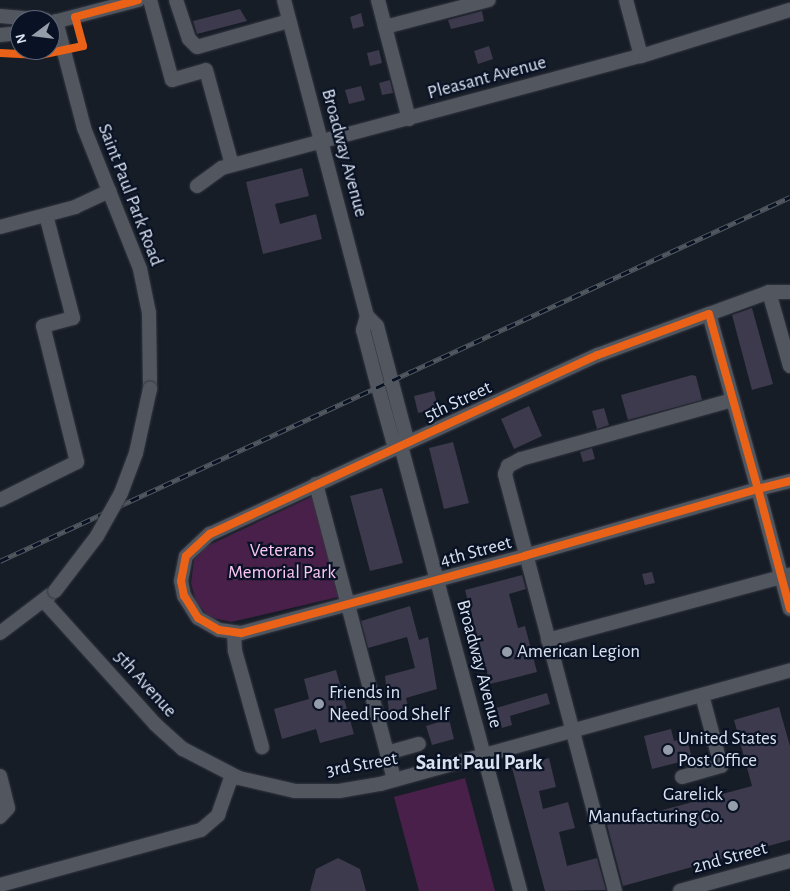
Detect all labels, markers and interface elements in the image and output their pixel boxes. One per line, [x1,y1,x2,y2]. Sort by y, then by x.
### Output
north arrow [10,10,60,60]
text: N [13,32,30,45]
street label: Pleasant Avenue [425,51,549,105]
street label: Broadway Avenue [316,86,372,220]
street label: Saint Paul Park Road [92,121,168,269]
street label: 5th Street [421,377,495,427]
street label: 4th Street [438,532,514,572]
park label: Veterans Memorial Park [228,540,336,584]
street label: Broadway Avenue [451,597,507,731]
place label: American Legion [517,641,640,663]
street label: 5th Avenue [109,646,181,722]
marker: American Legion [501,646,513,658]
place label: Friends in Need Food Shelf [329,682,449,726]
marker: Friends in Need Food Shelf [313,698,325,710]
place label: United States Post Office [678,728,777,772]
marker: United States Post Office [662,744,674,756]
street label: 3rd Street [325,748,399,782]
district label: Saint Paul Park [416,750,542,776]
place label: Garelick Manufacturing Co. [588,784,723,828]
marker: Garelick Manufacturing Co. [727,800,739,812]
street label: 2nd Street [690,837,770,879]

